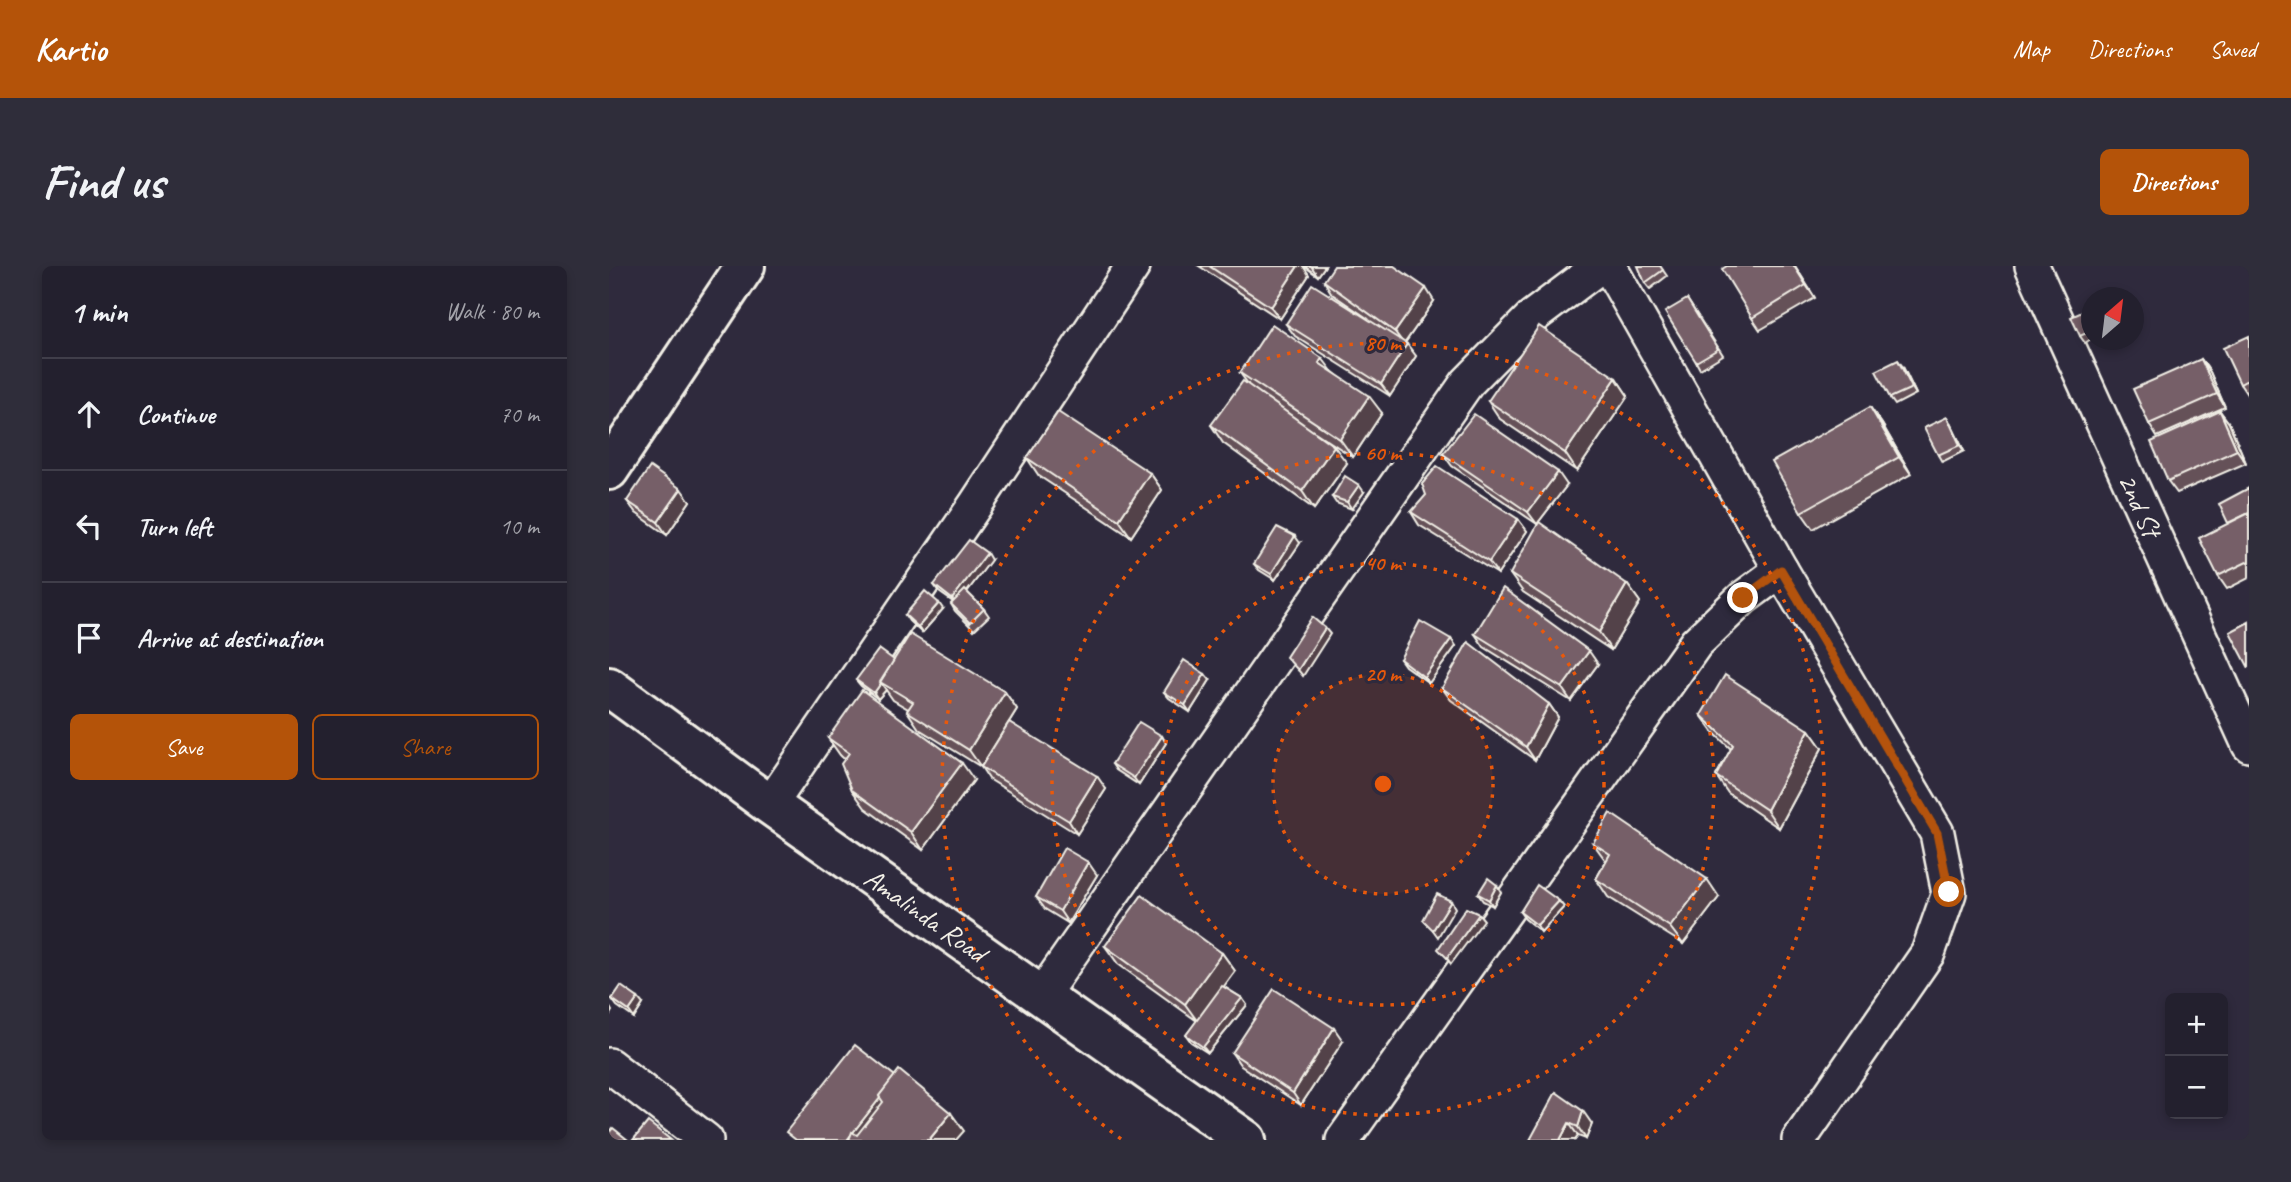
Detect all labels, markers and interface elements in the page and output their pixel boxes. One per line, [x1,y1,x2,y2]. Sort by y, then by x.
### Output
text: Kartio [35,28,106,70]
text: Map [2013,34,2050,64]
text: Directions [2088,34,2171,64]
text: Saved [2209,34,2256,64]
button: Directions [2100,149,2249,215]
text: Find us [42,151,164,213]
north arrow [2081,287,2144,350]
text: 1 min [70,293,127,331]
text: Walk · 80 m [446,297,539,326]
text: 80 m [1365,330,1403,356]
icon: ahead [70,395,108,433]
text: Continue [137,398,215,431]
text: 70 m [500,400,539,429]
text: 60 m [1365,440,1403,466]
street label: 2nd St [2110,468,2171,545]
icon: left [70,507,108,545]
text: Turn left [137,510,212,543]
text: 10 m [500,512,539,541]
text: 40 m [1365,550,1403,576]
route end [1727,582,1758,613]
icon: arrive [70,619,108,657]
text: Arrive at destination [137,622,323,655]
text: 20 m [1365,661,1403,687]
button: Save [70,714,298,780]
button: Share [312,714,539,780]
centre of rings [1371,772,1395,796]
street label: Amalinda Road [858,860,996,972]
route start [1933,876,1964,907]
map controls [2165,993,2228,1119]
button: + [2165,993,2228,1056]
button: − [2165,1056,2228,1119]

